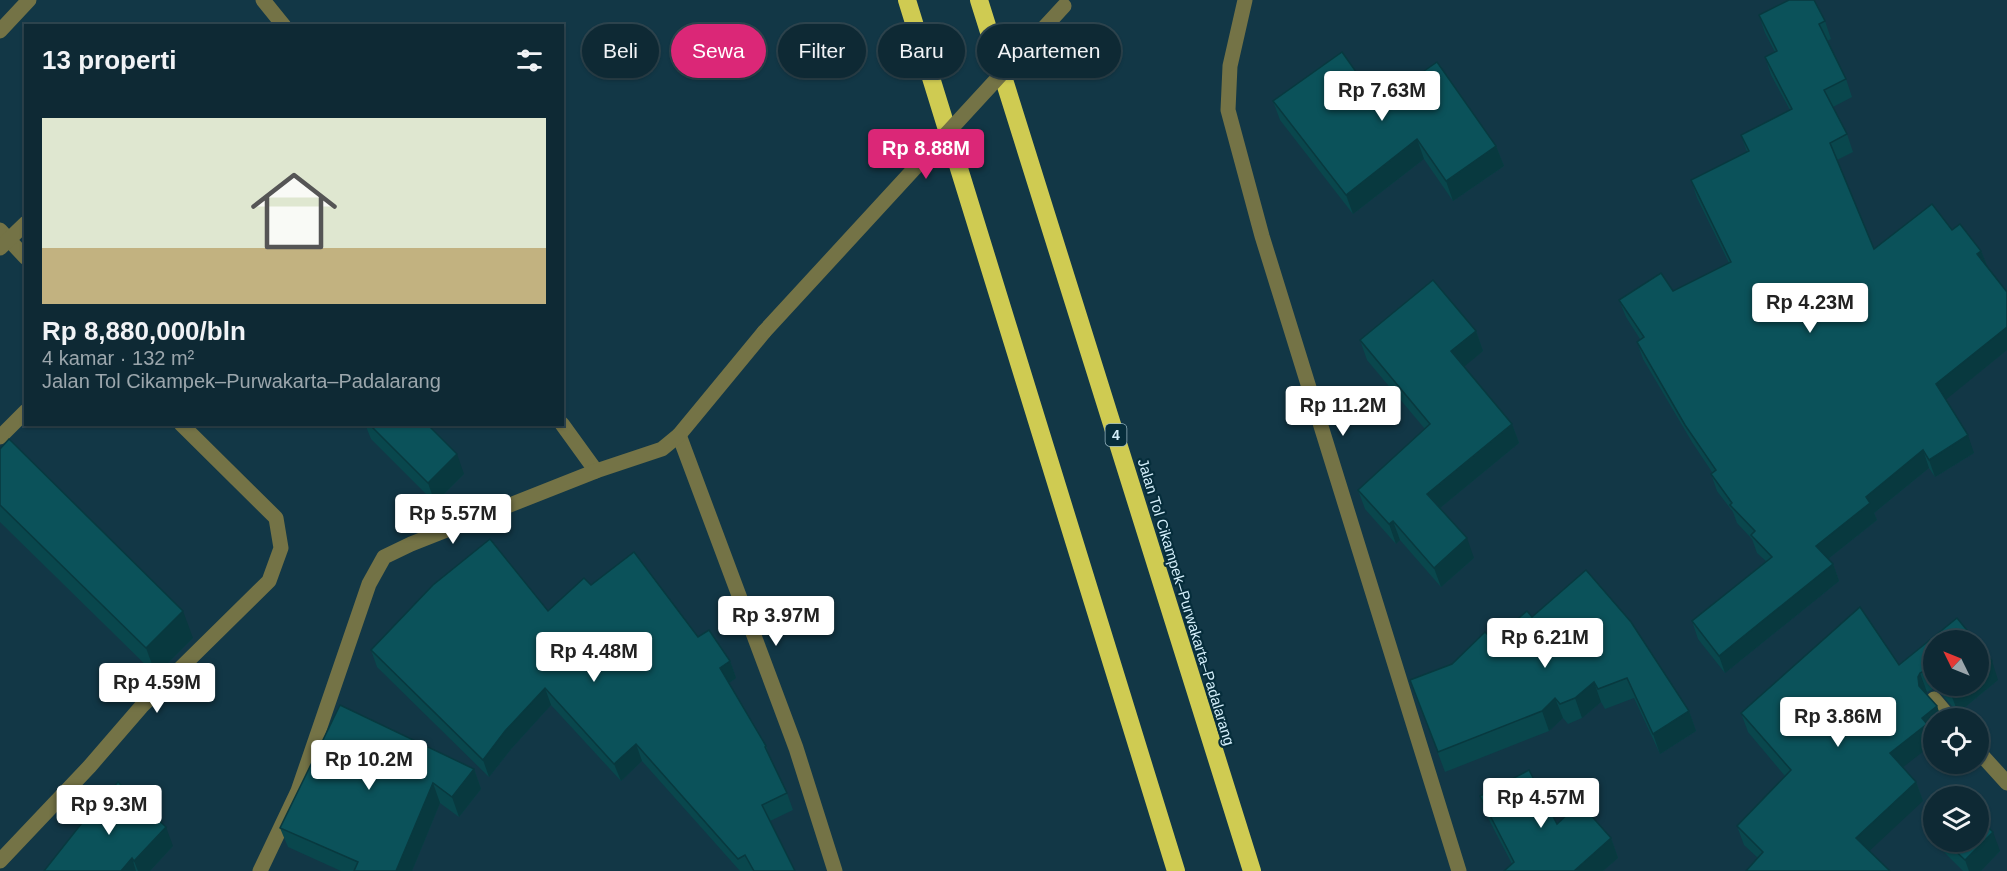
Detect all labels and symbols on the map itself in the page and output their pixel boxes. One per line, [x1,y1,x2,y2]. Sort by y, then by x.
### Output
pin: Rp 7.63M [1320,71,1444,122]
pin: Rp 8.88M [864,129,988,180]
pin: Rp 4.23M [1748,283,1872,334]
pin: Rp 11.2M [1281,386,1405,437]
road number: 4 [1106,424,1126,446]
street label: Jalan Tol Cikampek–Purwakarta–Padalarang [1135,456,1238,747]
pin: Rp 5.57M [391,494,515,545]
pin: Rp 3.97M [714,596,838,647]
pin: Rp 6.21M [1483,618,1607,669]
north arrow [1923,630,1989,696]
pin: Rp 4.48M [532,632,656,683]
pin: Rp 4.59M [95,663,219,714]
pin: Rp 3.86M [1776,697,1900,748]
pin: Rp 10.2M [307,740,431,791]
pin: Rp 4.57M [1479,778,1603,829]
pin: Rp 9.3M [54,785,164,836]

